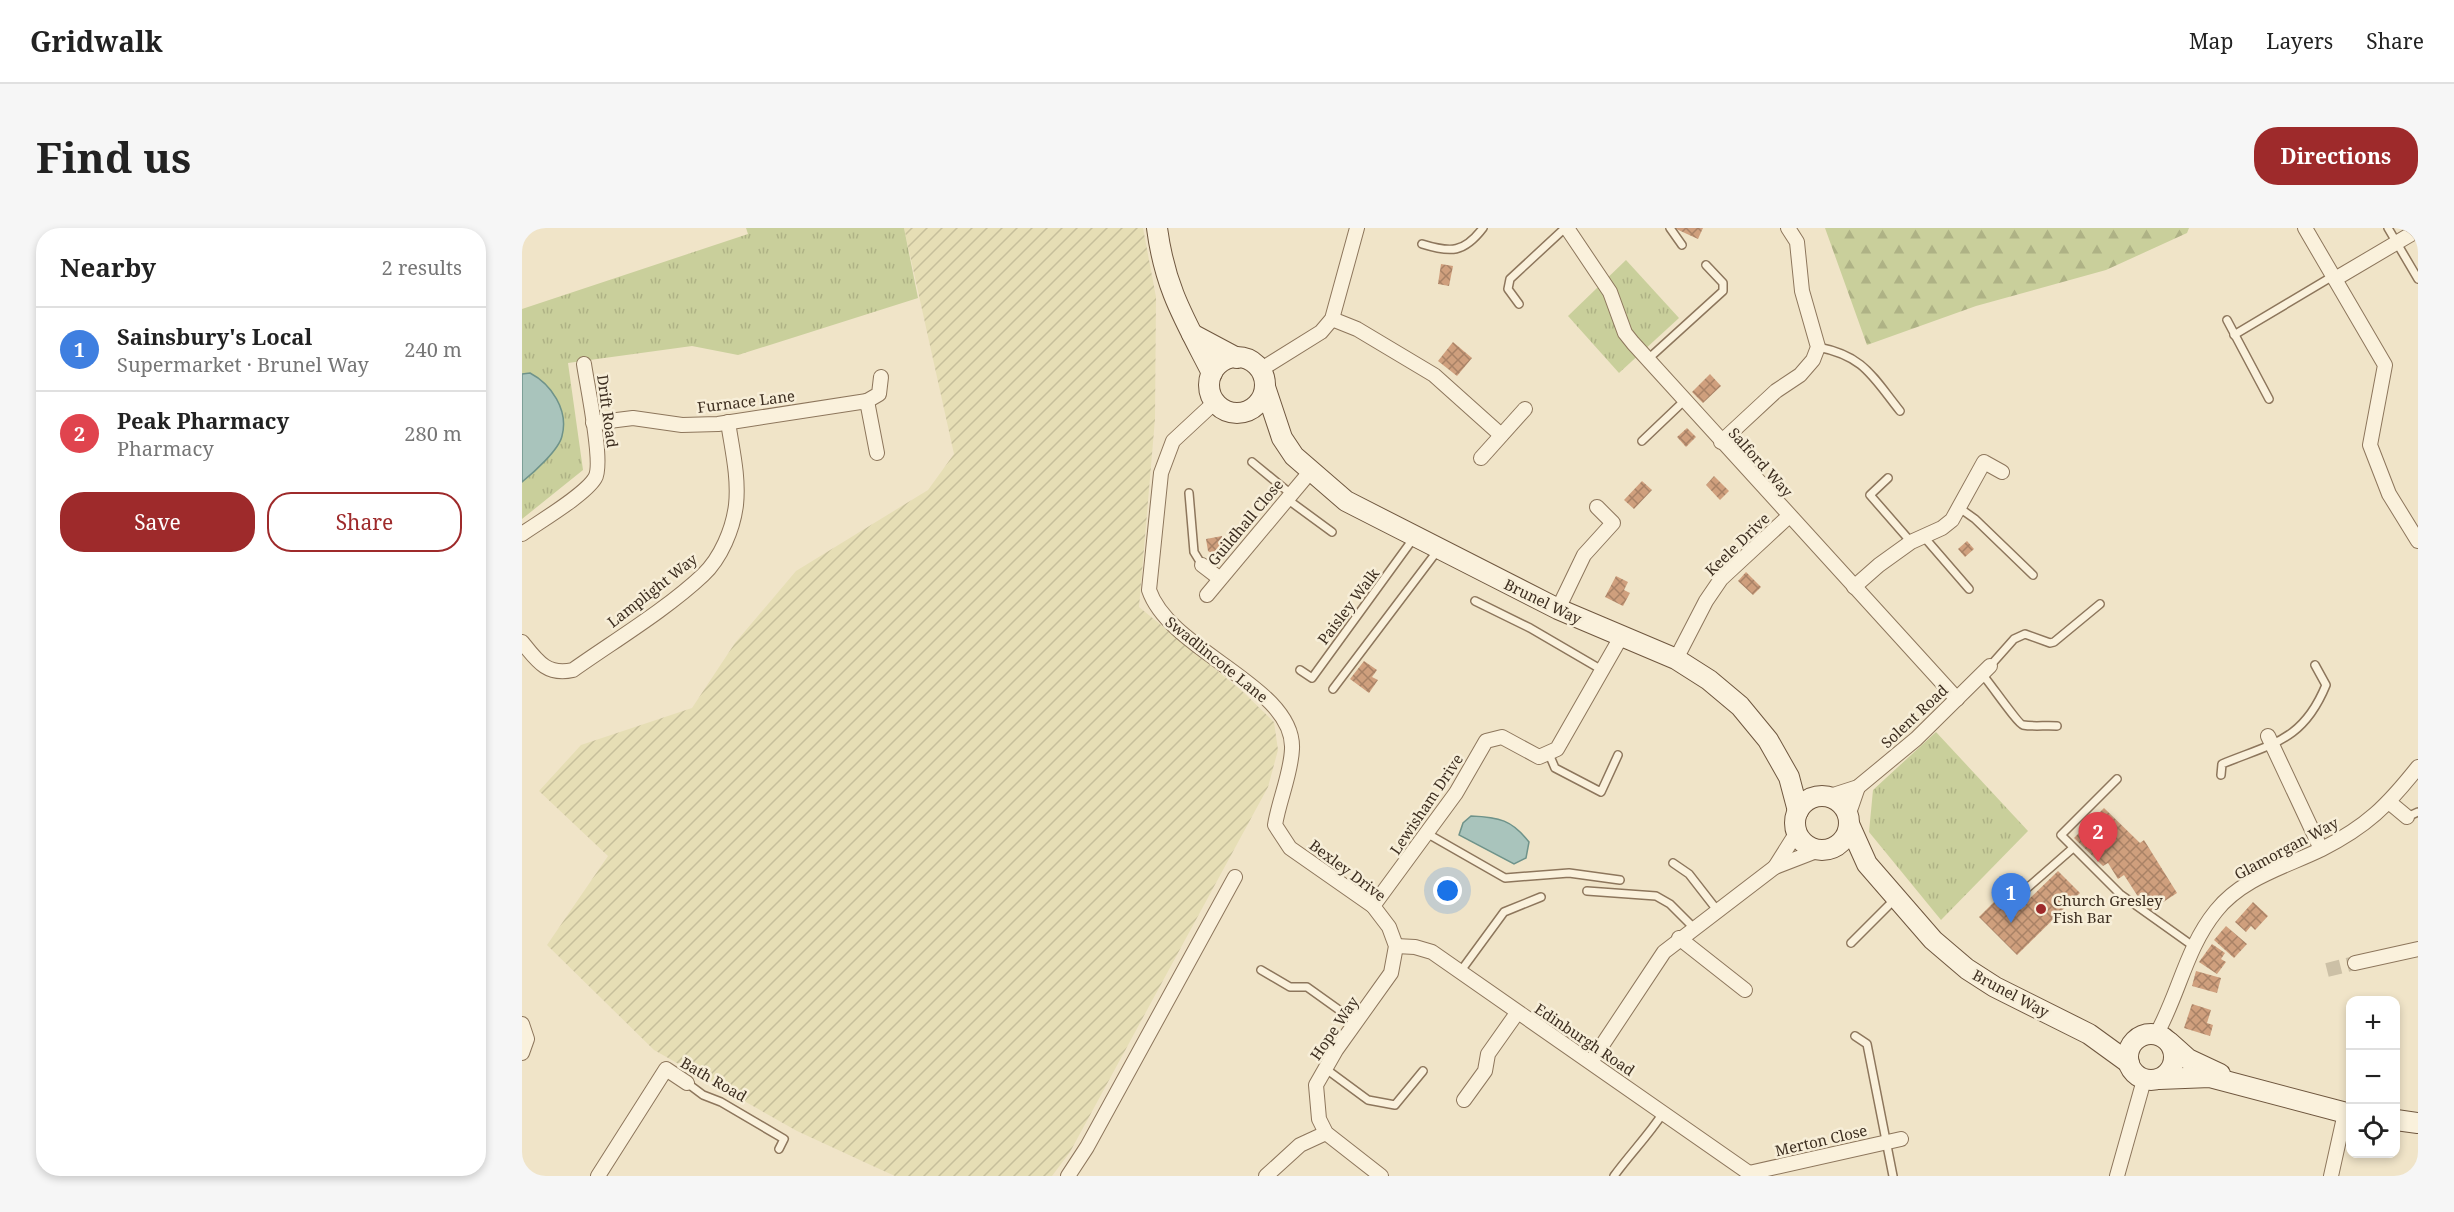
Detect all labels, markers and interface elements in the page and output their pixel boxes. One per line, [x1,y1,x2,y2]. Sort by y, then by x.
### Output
text: Gridwalk [30,22,163,60]
text: Map [2189,27,2233,55]
text: Layers [2266,27,2333,55]
text: Share [2366,27,2424,55]
button: Directions [2254,127,2418,185]
text: Find us [36,128,191,185]
text: Nearby [60,249,156,285]
text: 2 results [382,254,462,281]
text: Sainsbury's Local [117,321,312,351]
text: 1 [74,336,85,363]
text: 240 m [404,336,462,363]
text: Supermarket · Brunel Way [117,351,369,378]
street label: Drift Road [593,373,623,449]
street label: Furnace Lane [696,385,796,417]
text: Peak Pharmacy [117,405,289,435]
text: 2 [74,420,85,447]
text: 280 m [404,420,462,447]
street label: Salford Way [1724,423,1798,501]
text: Pharmacy [117,435,214,462]
street label: Guildhall Close [1203,474,1287,570]
button: Save [60,492,255,552]
button: Share [267,492,462,552]
street label: Keele Drive [1700,508,1774,580]
street label: Lamplight Way [603,548,701,631]
street label: Paisley Walk [1313,564,1383,648]
street label: Brunel Way [1501,574,1586,629]
street label: Swadlincote Lane [1162,611,1272,707]
street label: Solent Road [1876,680,1952,752]
street label: Lewisham Drive [1385,750,1467,858]
pin: 2 [2078,812,2118,862]
street label: Glamorgan Way [2231,812,2342,884]
street label: Bexley Drive [1306,835,1390,905]
pin: 1 [1992,874,2030,923]
your location [1433,876,1462,905]
place label: Church Gresley Fish Bar [2053,890,2163,927]
marker: Church Gresley Fish Bar [2034,902,2048,916]
street label: Brunel Way [1969,964,2053,1022]
street label: Hope Way [1305,992,1363,1064]
map controls [2346,996,2400,1158]
button: + [2346,996,2400,1050]
street label: Edinburgh Road [1531,998,1639,1080]
button: − [2346,1050,2400,1104]
street label: Bath Road [677,1052,751,1106]
button: locate [2346,1104,2400,1158]
street label: Merton Close [1773,1120,1869,1160]

